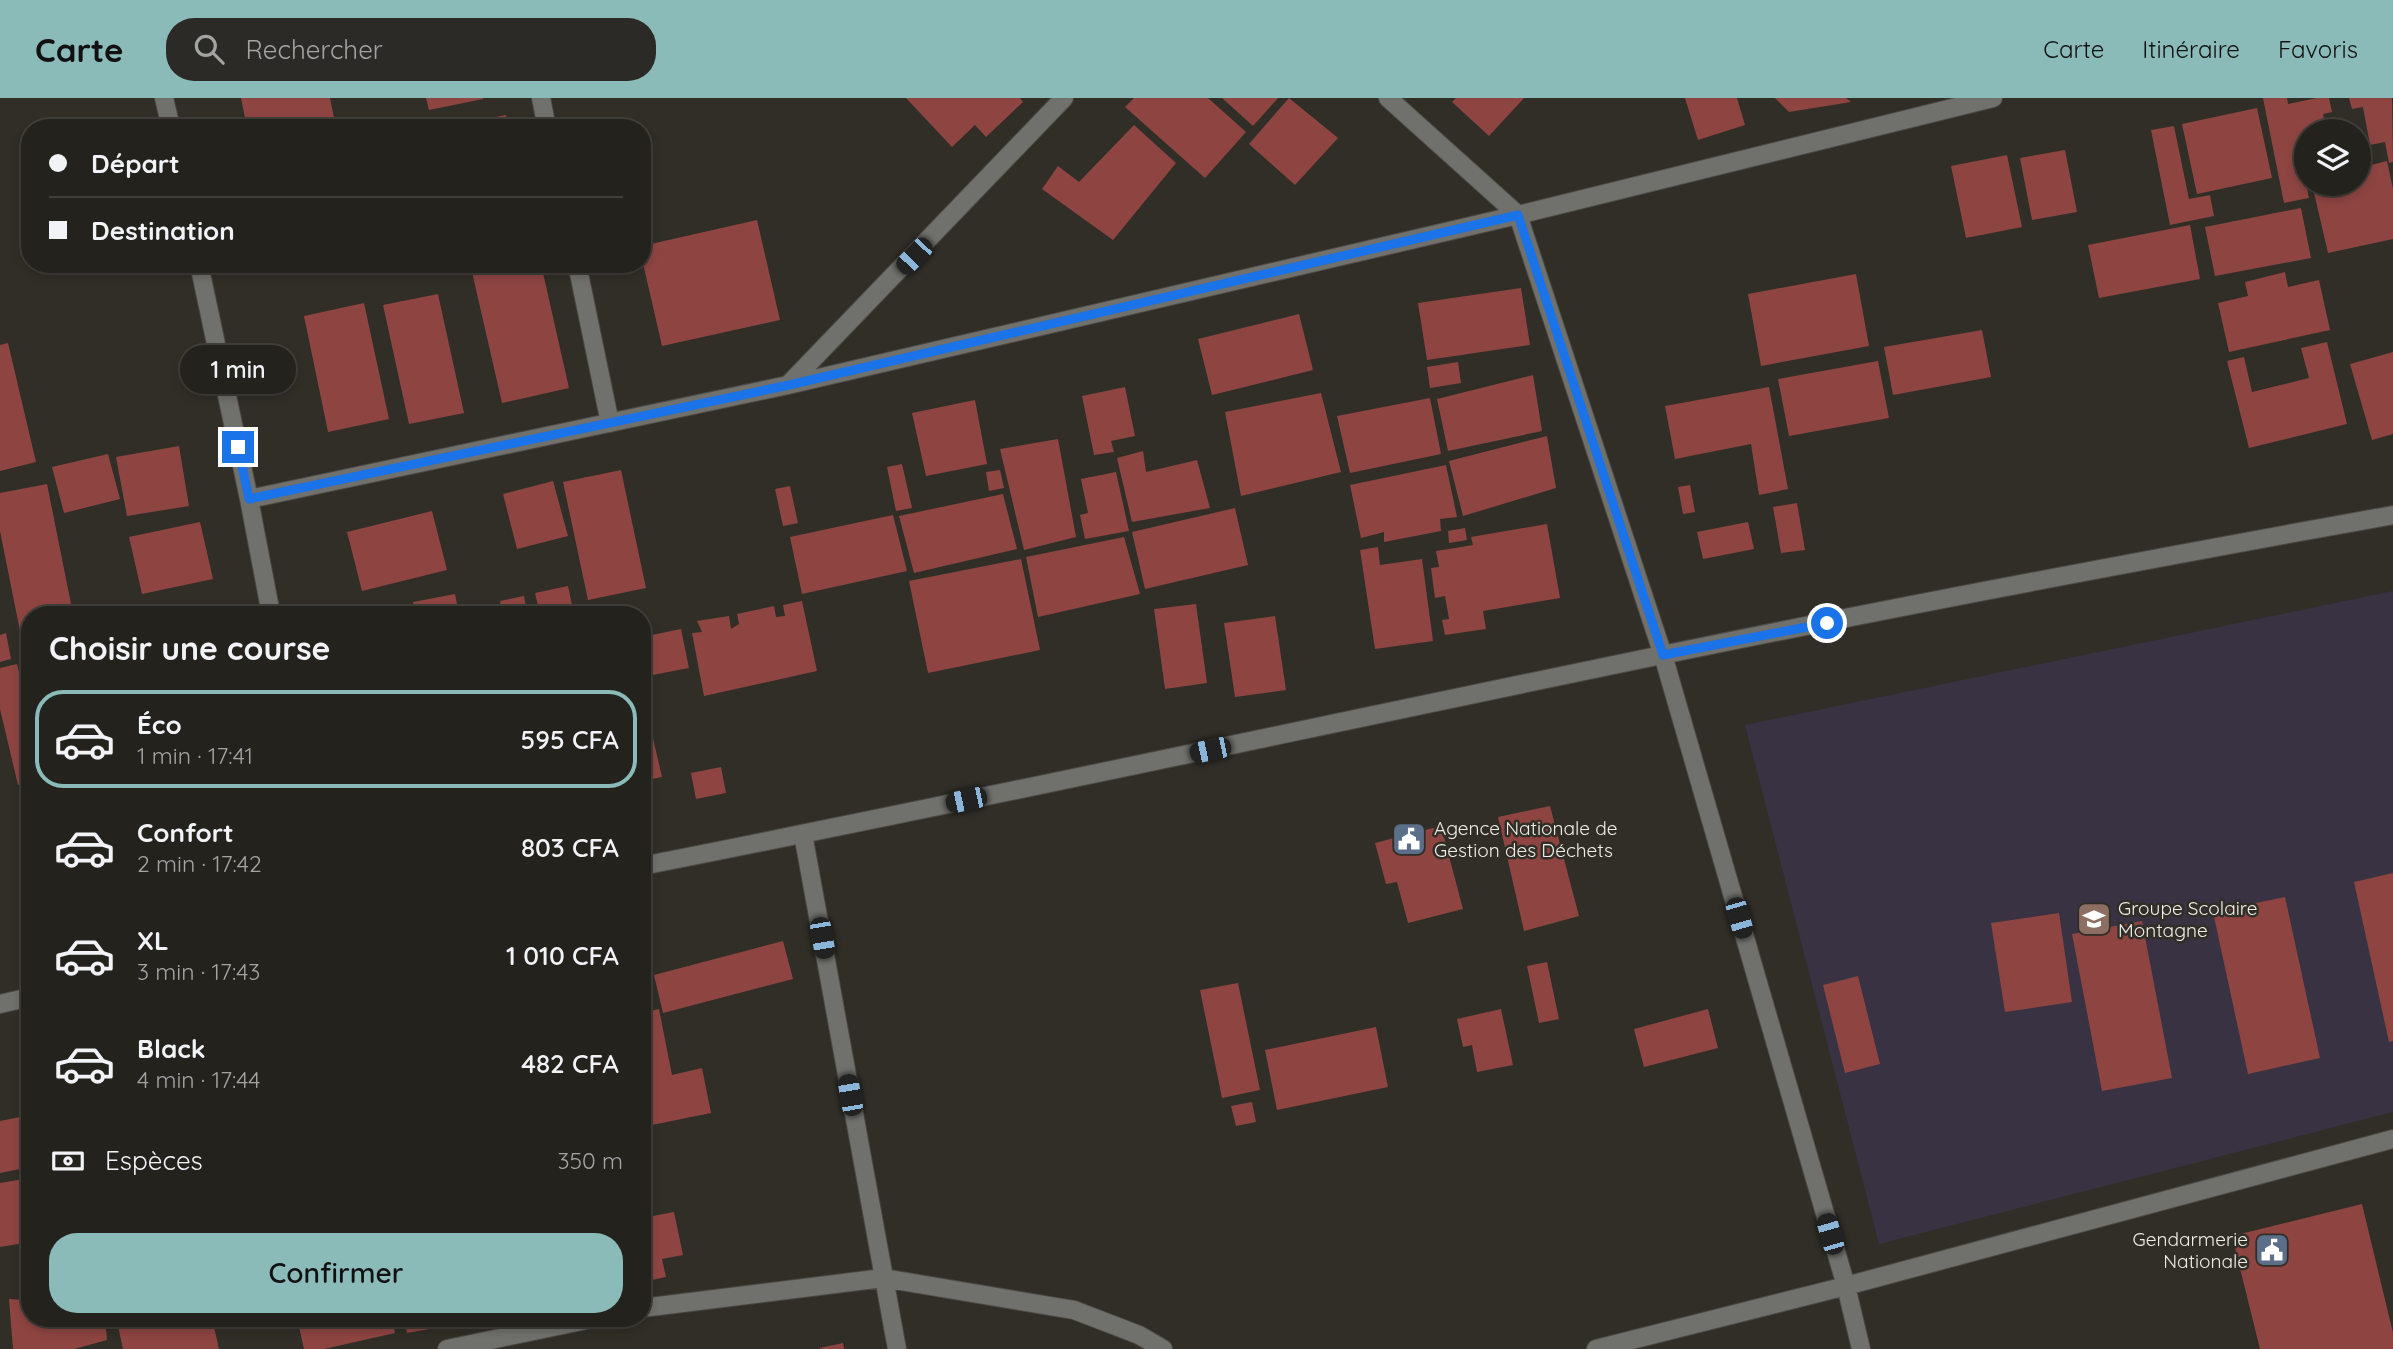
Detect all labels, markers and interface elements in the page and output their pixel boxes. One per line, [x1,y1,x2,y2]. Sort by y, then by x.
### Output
search box [166,18,656,81]
text: Carte [35,29,124,70]
icon: search [190,30,228,68]
text: Rechercher [246,33,383,66]
text: Carte [2043,34,2104,64]
text: Itinéraire [2142,34,2240,64]
text: Favoris [2278,34,2358,64]
map controls [2294,119,2371,196]
button: layers [2294,119,2371,196]
text: Départ [91,147,180,180]
text: Destination [91,214,235,247]
car [892,234,937,278]
callout: 1 min [180,345,296,394]
text: 1 min [210,355,266,384]
route end [222,431,254,463]
route start [1811,607,1843,639]
text: Choisir une course [49,628,330,668]
icon: car [53,708,116,771]
text: Éco [137,708,182,741]
text: 595 CFA [521,723,619,756]
car [1188,735,1233,765]
text: 1 min · 17:41 [137,741,253,770]
car [944,785,989,815]
icon: car [53,816,116,879]
text: Confort [137,816,234,849]
place label: Agence Nationale de Gestion des Déchets [1434,816,1617,862]
public building icon: Agence Nationale de Gestion des Déchets [1390,820,1428,858]
text: 803 CFA [521,831,619,864]
text: 2 min · 17:42 [137,849,262,878]
car [1724,895,1755,941]
place label: Groupe Scolaire Montagne [2118,896,2257,942]
school or university icon: Groupe Scolaire Montagne [2075,900,2113,938]
car [809,915,836,961]
icon: car [53,924,116,987]
text: XL [137,924,169,957]
text: 1 010 CFA [506,939,619,972]
text: 3 min · 17:43 [137,957,260,986]
icon: car [53,1032,116,1095]
text: Black [137,1032,206,1065]
text: 482 CFA [521,1047,619,1080]
text: 4 min · 17:44 [137,1065,261,1094]
car [837,1072,864,1118]
icon: cash [49,1142,87,1180]
text: Espèces [105,1144,203,1177]
text: 350 m [557,1146,623,1175]
car [1815,1211,1846,1257]
place label: Gendarmerie Nationale [2133,1227,2248,1273]
public building icon: Gendarmerie Nationale [2253,1231,2291,1269]
button: Confirmer [49,1233,623,1313]

